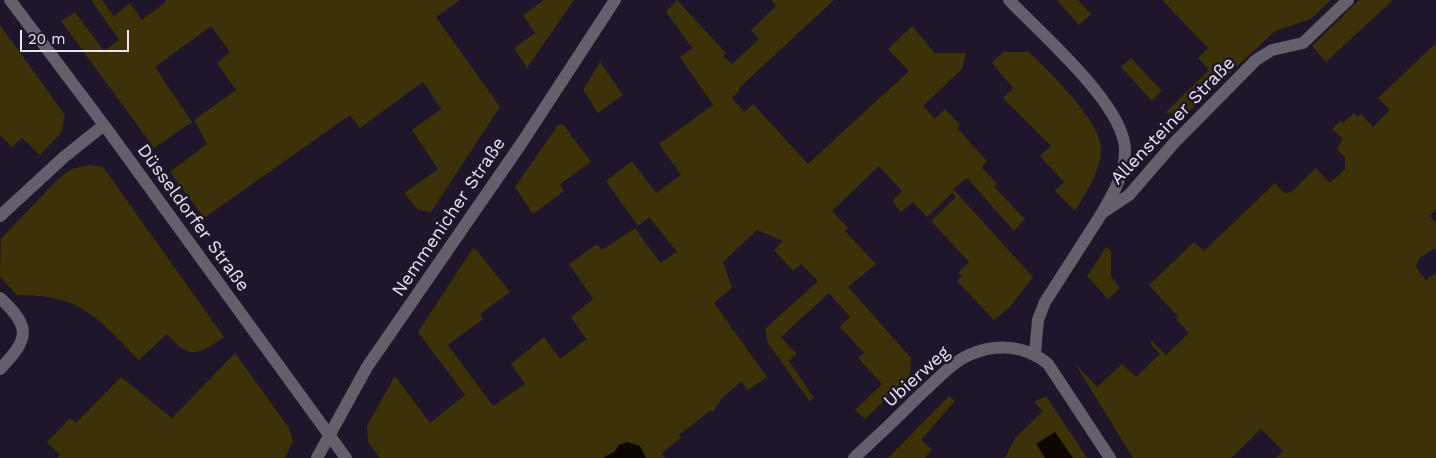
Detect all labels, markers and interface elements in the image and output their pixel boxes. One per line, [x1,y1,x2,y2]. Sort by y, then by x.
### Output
scale bar [22,20,131,52]
text: 20 m [28,30,66,48]
street label: Allensteiner Straße [1106,53,1240,189]
street label: Nemmenicher Straße [388,133,510,301]
street label: Düsseldorfer Straße [132,140,254,296]
street label: Ubierweg [880,342,954,412]

